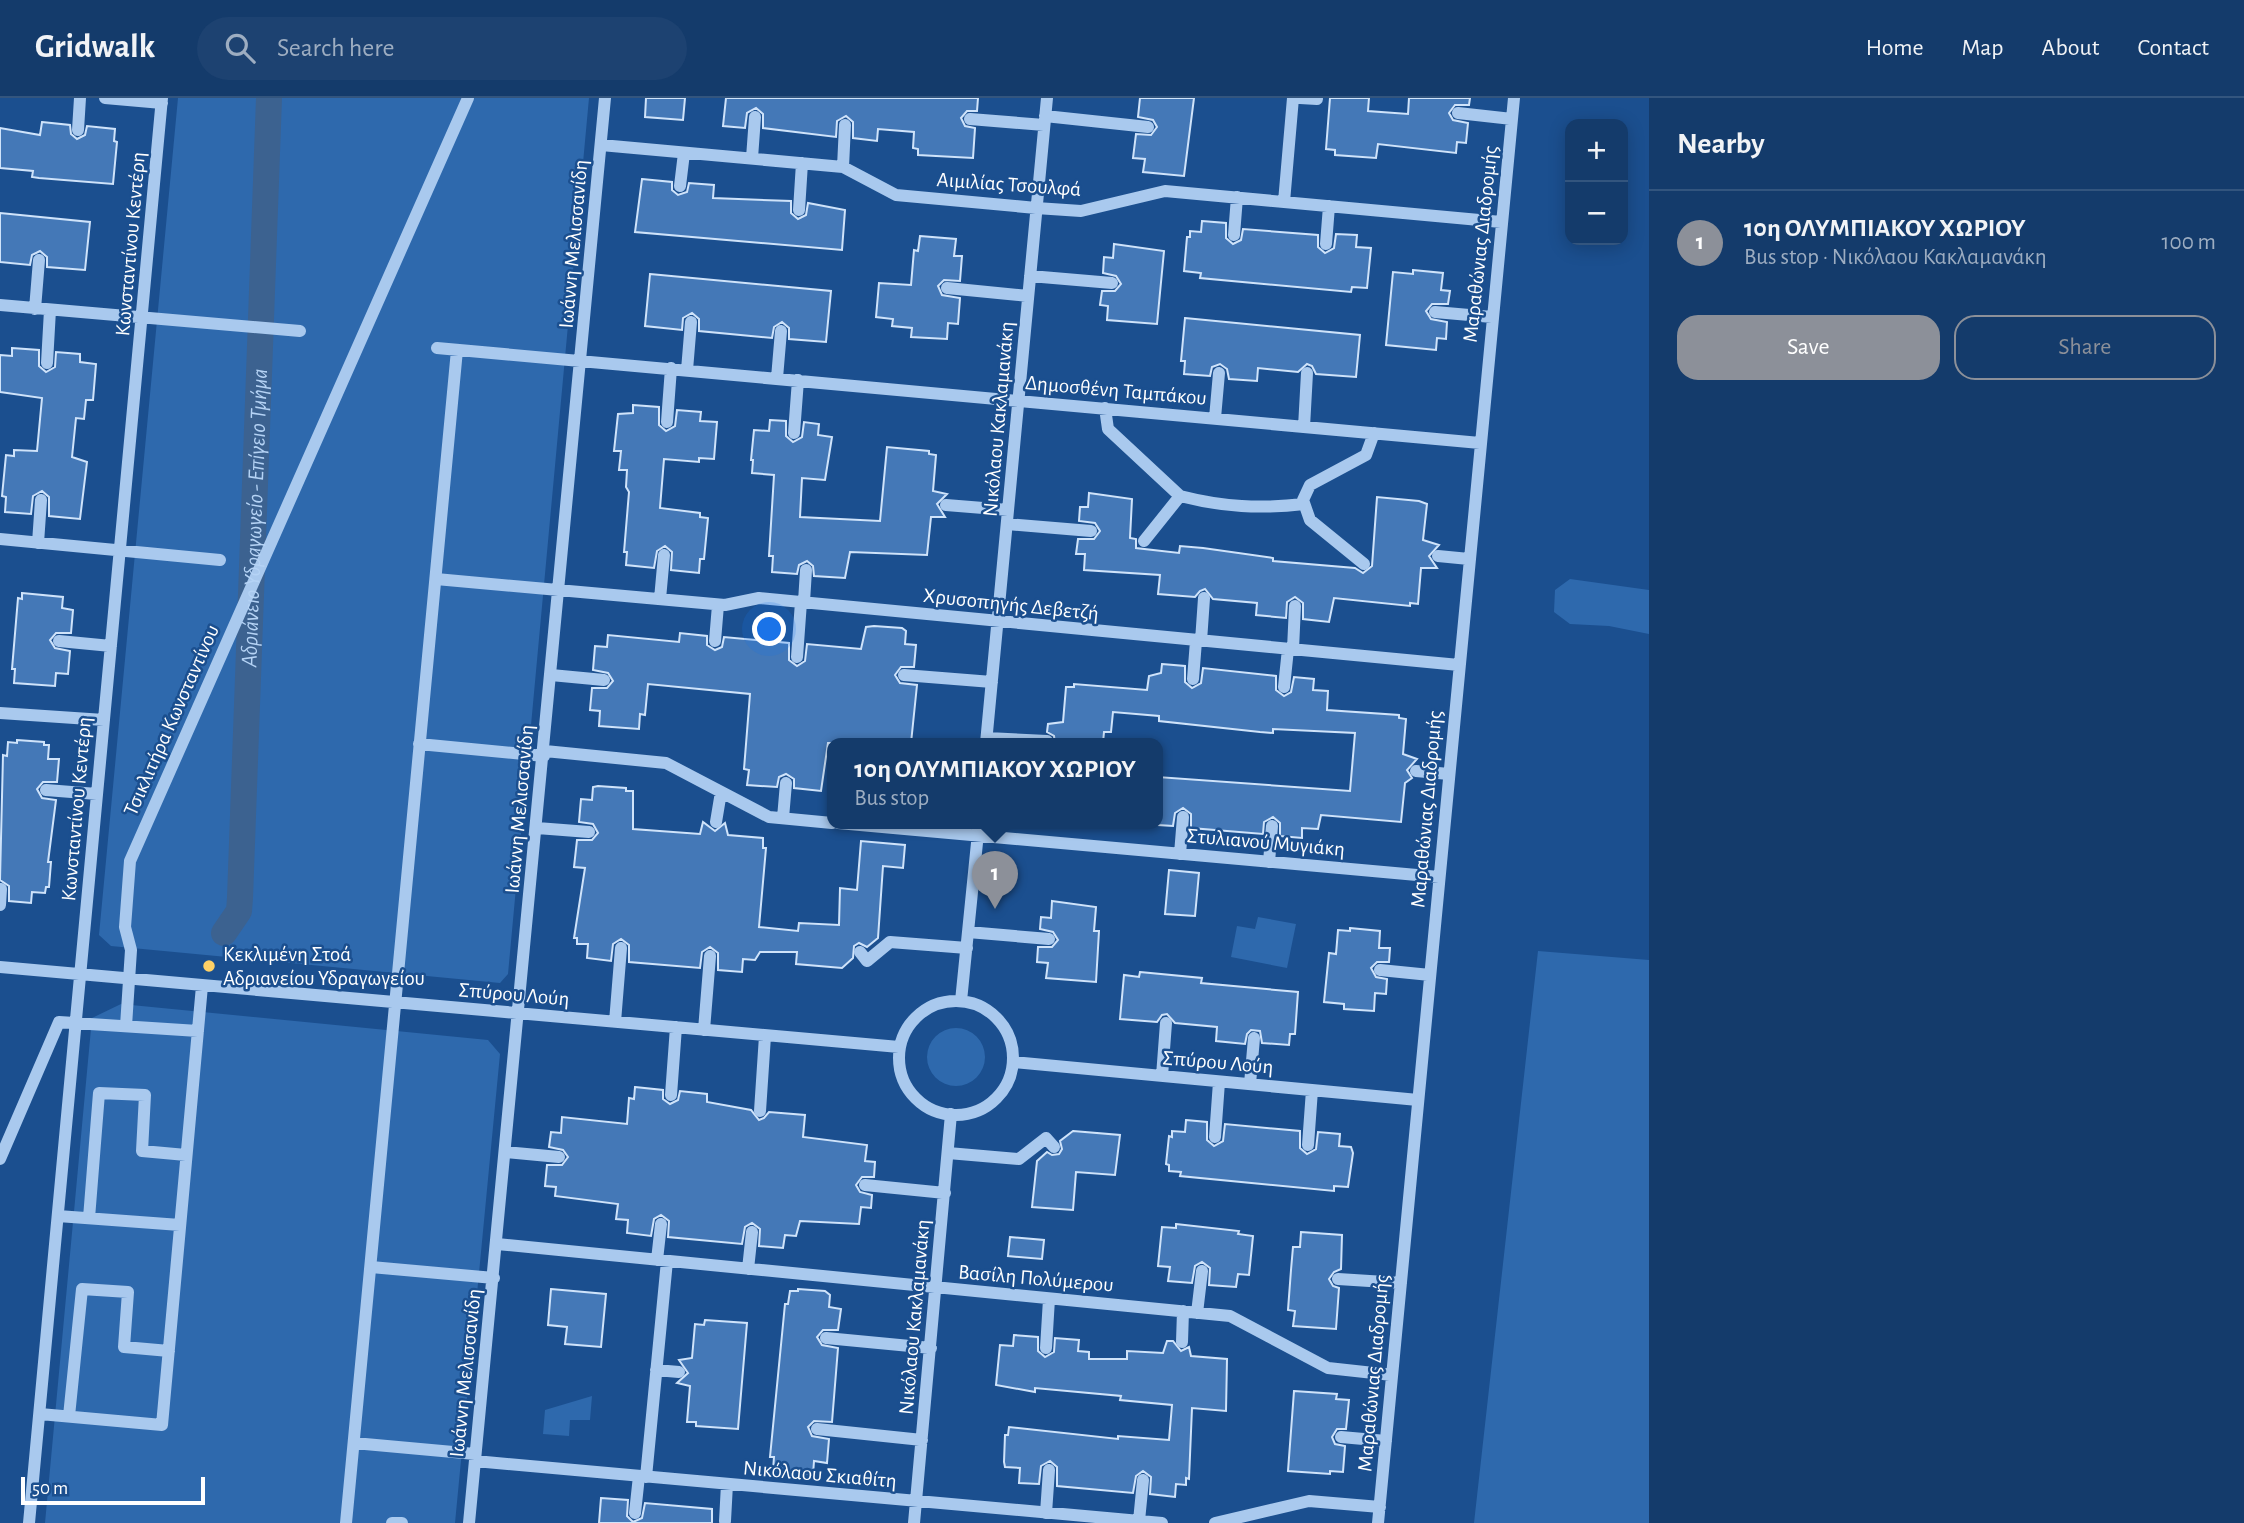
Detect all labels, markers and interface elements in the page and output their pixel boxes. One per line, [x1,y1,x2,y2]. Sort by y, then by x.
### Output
search box [197,17,687,80]
icon: search [221,29,259,67]
text: Gridwalk [35,31,155,64]
text: Search here [277,35,395,61]
text: Home [1866,36,1924,60]
text: Map [1962,36,2004,60]
text: About [2042,36,2099,60]
text: Contact [2137,36,2209,60]
map controls [1565,119,1628,245]
button: + [1565,119,1628,182]
text: Nearby [1677,129,1765,159]
street label: Μαραθώνιας Διαδρομής [1460,145,1501,344]
street label: Κωνσταντίνου Κεντέρη [112,151,149,337]
street label: Ιωάννη Μελισσανίδη [556,159,591,329]
street label: Αιμιλίας Τσουλφά [936,169,1082,200]
button: − [1565,182,1628,245]
text: 10η ΟΛΥΜΠΙΑΚΟΥ ΧΩΡΙΟΥ [1744,215,2026,241]
text: 1 [1696,231,1704,254]
text: 100 m [2162,231,2216,254]
text: Bus stop · Νικόλαου Κακλαμανάκη [1744,246,2047,269]
button: Save [1677,315,1940,380]
button: Share [1954,315,2216,380]
street label: Νικόλαου Κακλαμανάκη [979,320,1018,518]
water label: Αδριάνειο Υδραγωγείο - Επίγειο Τμήμα [238,368,272,669]
street label: Δημοσθένη Ταμπάκου [1024,372,1208,409]
street label: Χρυσοπηγής Δεβετζή [922,585,1100,624]
your location [752,612,786,646]
street label: Τσικλιτήρα Κωνσταντίνου [120,622,223,819]
street label: Μαραθώνιας Διαδρομής [1407,710,1446,909]
street label: Κωνσταντίνου Κεντέρη [58,716,95,902]
street label: Ιωάννη Μελισσανίδη [502,724,537,894]
popup [827,738,1163,829]
text: 10η ΟΛΥΜΠΙΑΚΟΥ ΧΩΡΙΟΥ [854,756,1136,782]
text: Bus stop [854,787,929,810]
street label: Στυλιανού Μυγιάκη [1186,825,1346,860]
pin: 1 [972,851,1018,909]
place label: Κεκλιμένη Στοά Αδριανείου Υδραγωγείου [223,944,425,989]
marker: Κεκλιμένη Στοά Αδριανείου Υδραγωγείου [201,958,217,974]
street label: Σπύρου Λούη [458,979,570,1010]
street label: Σπύρου Λούη [1162,1047,1274,1078]
street label: Νικόλαου Κακλαμανάκη [895,1218,934,1416]
street label: Βασίλη Πολύμερου [957,1261,1114,1296]
street label: Μαραθώνιας Διαδρομής [1354,1274,1393,1473]
street label: Ιωάννη Μελισσανίδη [446,1288,485,1458]
street label: Νικόλαου Σκιαθίτη [742,1457,898,1492]
scale bar [21,1474,205,1506]
text: 50 m [32,1479,68,1498]

